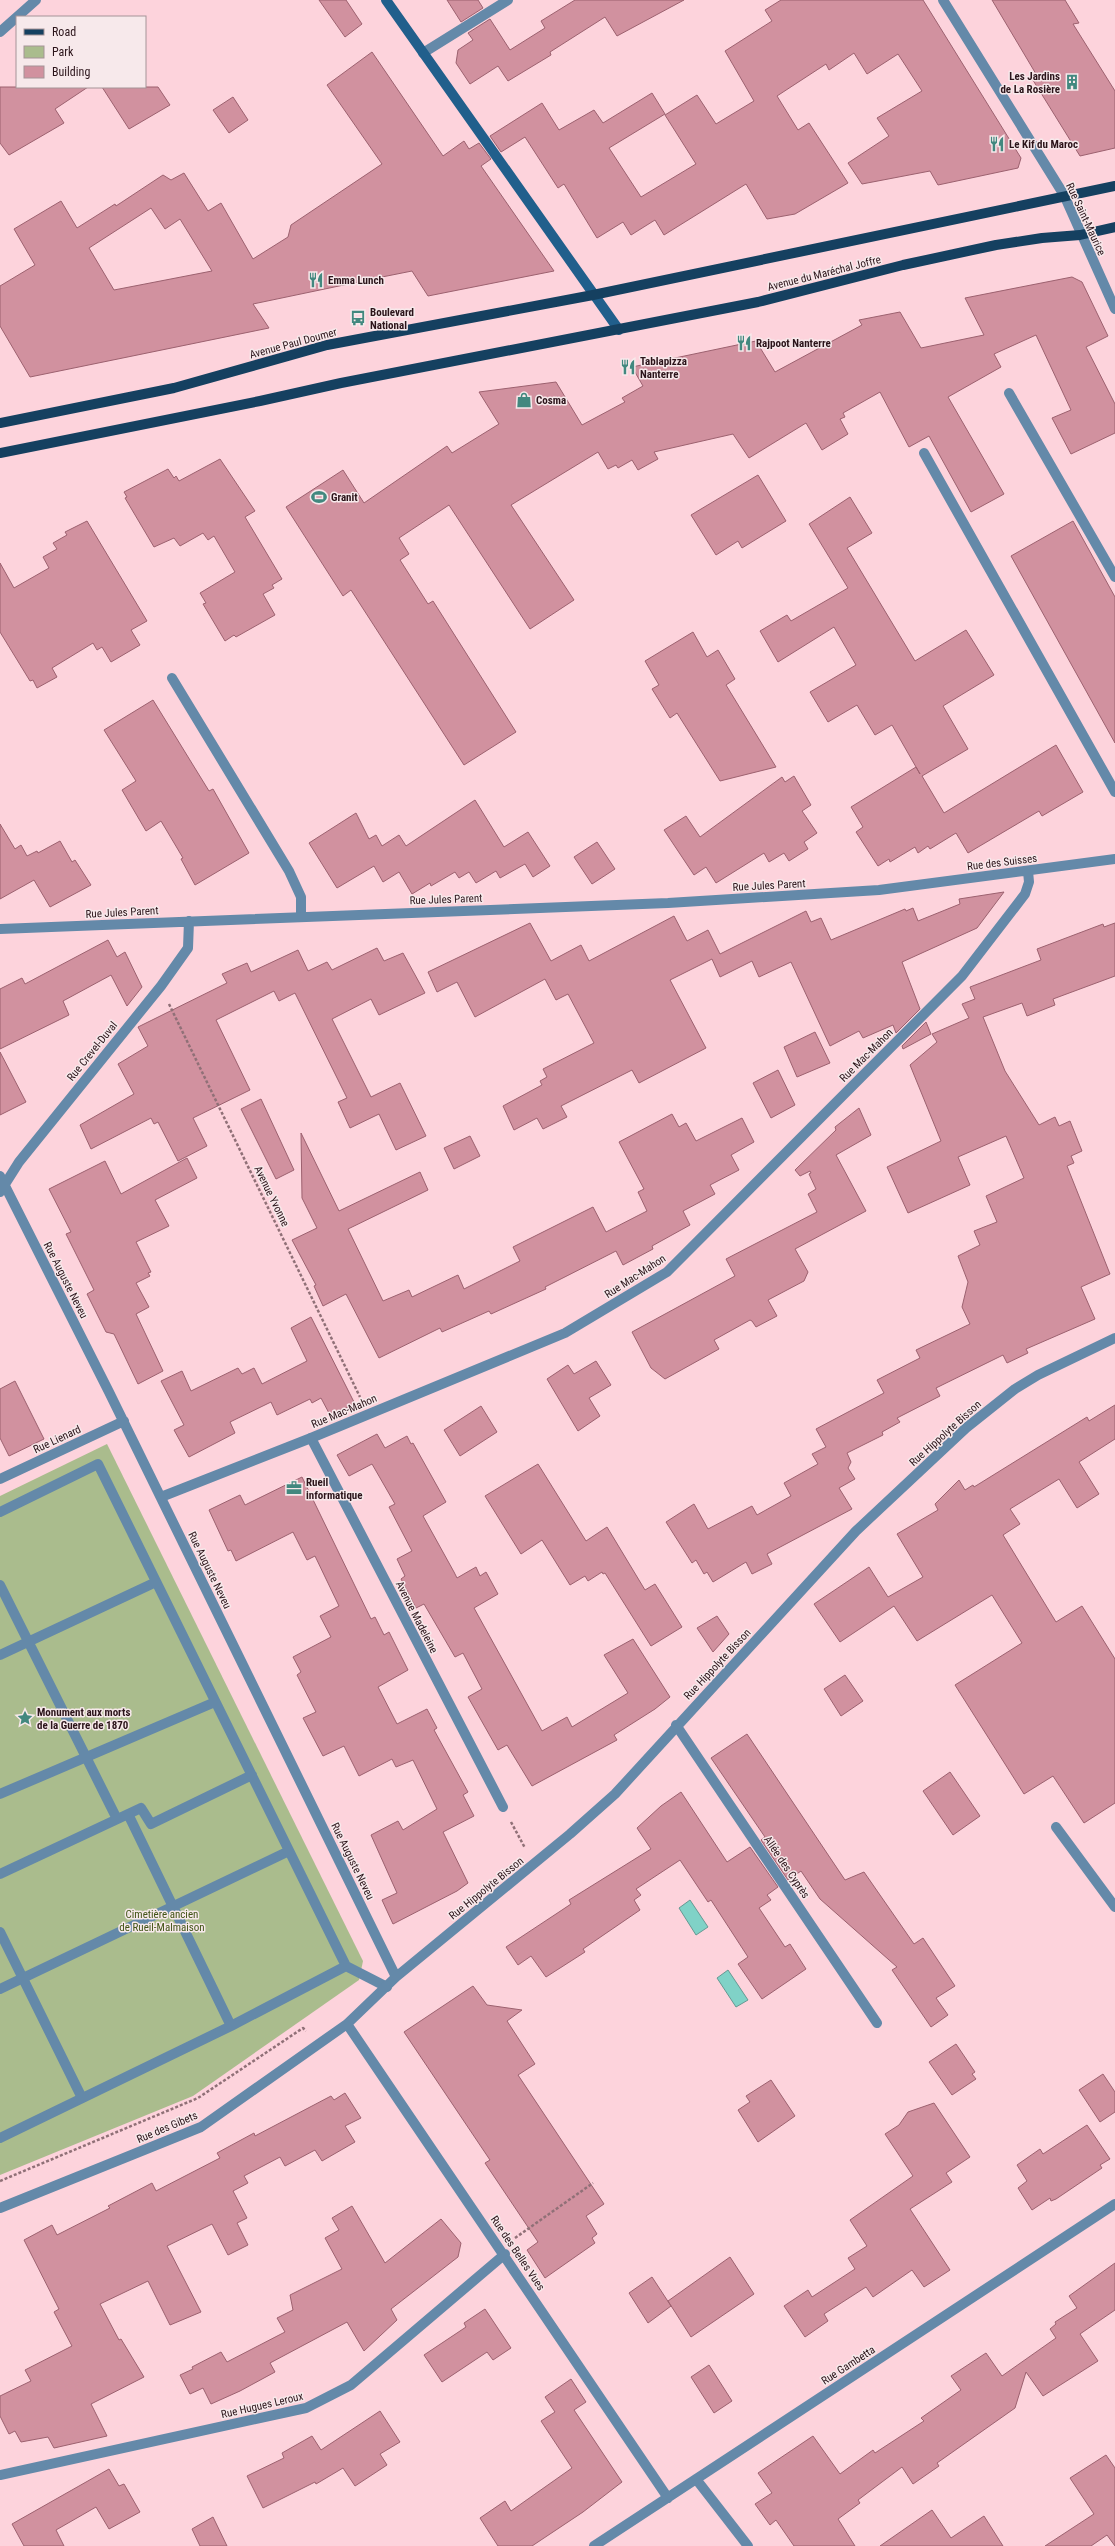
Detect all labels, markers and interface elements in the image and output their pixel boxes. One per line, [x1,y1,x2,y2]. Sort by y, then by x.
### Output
legend [16,16,146,88]
text: Road [52,25,76,39]
text: Park [52,45,74,59]
text: Building [52,65,90,79]
place label: Les Jardins de La Rosière [1000,70,1060,96]
building icon: Les Jardins de La Rosière [1063,73,1081,91]
restaurant icon: Le Kif du Maroc [988,135,1006,153]
place label: Le Kif du Maroc [1009,138,1078,151]
street label: Rue Saint-Maurice [1063,181,1108,258]
street label: Avenue du Maréchal Joffre [766,253,882,294]
restaurant icon: Emma Lunch [307,271,325,289]
place label: Emma Lunch [328,274,384,287]
place label: Boulevard National [370,306,414,332]
bus stop icon: Boulevard National [349,309,367,327]
street label: Avenue Paul Doumer [248,325,339,361]
restaurant icon: Rajpoot Nanterre [735,334,753,352]
place label: Rajpoot Nanterre [756,337,831,350]
place label: Tablapizza Nanterre [640,355,687,381]
restaurant icon: Tablapizza Nanterre [619,358,637,376]
shop icon: Cosma [515,391,533,409]
place label: Cosma [536,394,566,407]
sports icon: Granit [310,488,328,506]
place label: Granit [331,491,358,504]
street label: Rue des Suisses [966,852,1038,873]
street label: Rue Jules Parent [732,877,806,894]
street label: Rue Jules Parent [409,892,483,907]
street label: Rue Jules Parent [85,904,159,921]
street label: Rue Crevel-Duval [65,1019,120,1084]
street label: Rue Mac-Mahon [837,1026,896,1085]
street label: Avenue Yvonne [251,1164,292,1229]
street label: Rue Auguste Neveu [41,1240,90,1321]
street label: Rue Mac-Mahon [602,1252,668,1301]
street label: Rue Mac-Mahon [309,1392,379,1431]
street label: Rue Hippolyte Bisson [907,1398,984,1469]
street label: Rue Lienard [31,1423,83,1456]
place label: Rueil informatique [306,1476,363,1502]
office icon: Rueil informatique [285,1479,303,1497]
street label: Rue Auguste Neveu [185,1530,234,1611]
street label: Avenue Madeleine [393,1579,440,1655]
street label: Rue Hippolyte Bisson [681,1626,753,1702]
place label: Monument aux morts de la Guerre de 1870 [37,1706,130,1732]
place icon: Monument aux morts de la Guerre de 1870 [16,1709,34,1727]
street label: Rue Auguste Neveu [328,1821,377,1902]
street label: Allée des Cyprès [761,1834,812,1901]
street label: Rue Hippolyte Bisson [446,1854,526,1922]
park label: Cimetière ancien de Rueil-Malmaison [119,1908,205,1934]
street label: Rue des Gibets [135,2109,200,2146]
street label: Rue des Belles Vues [488,2213,547,2293]
street label: Rue Gambetta [819,2343,877,2388]
street label: Rue Hugues Leroux [220,2390,305,2421]

